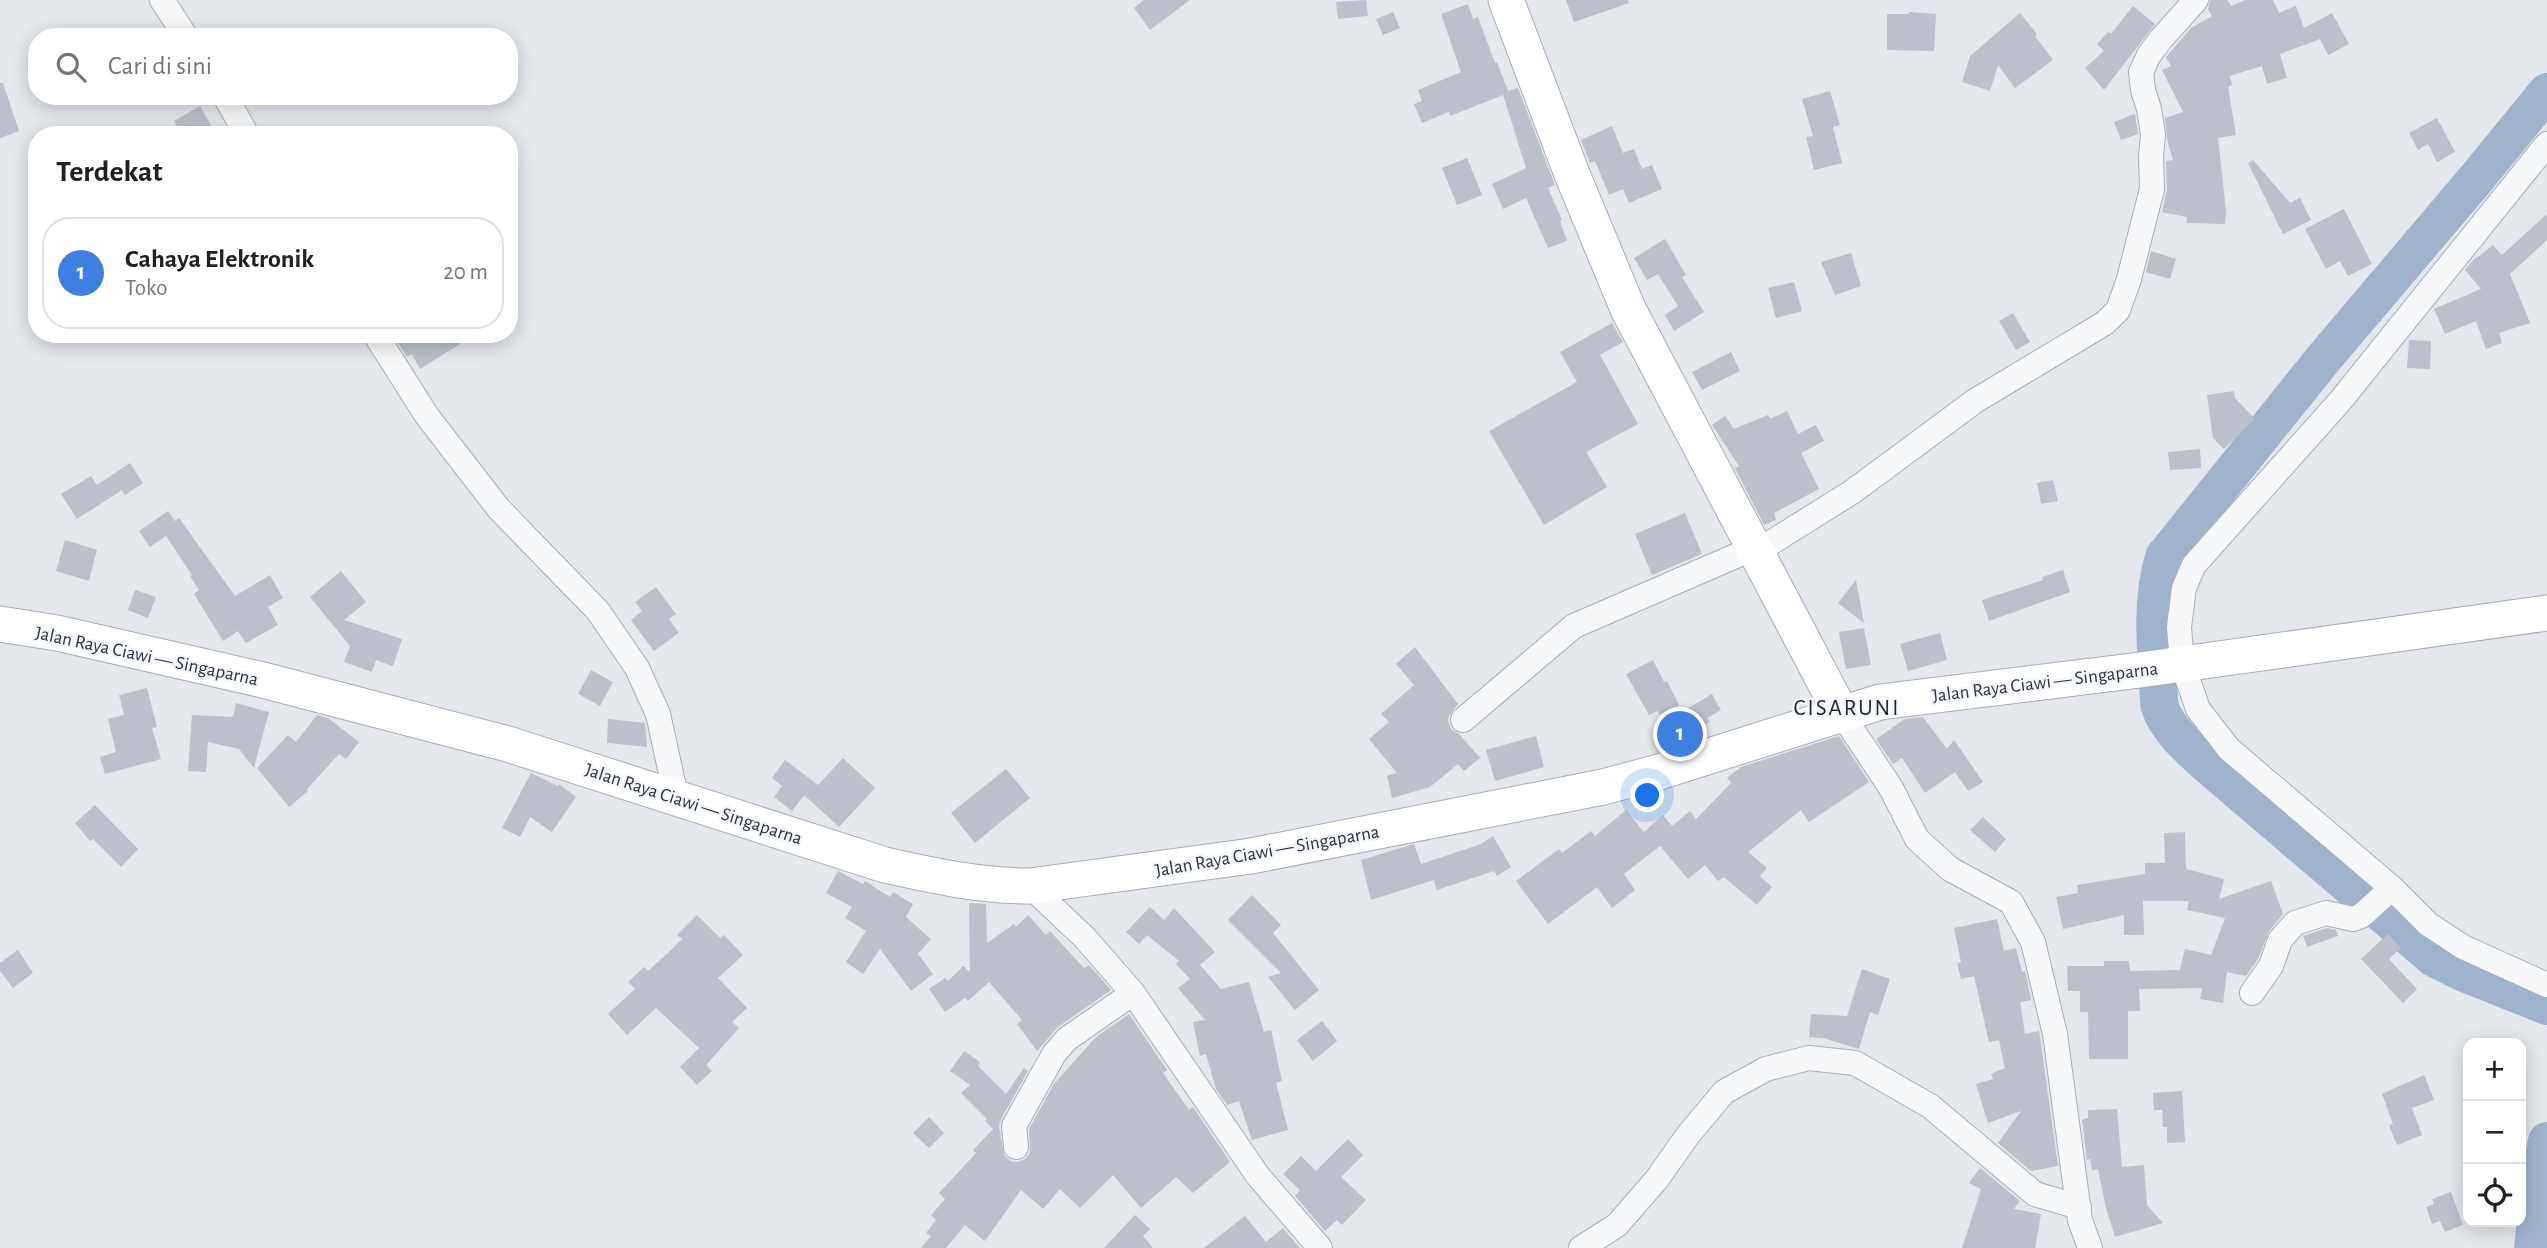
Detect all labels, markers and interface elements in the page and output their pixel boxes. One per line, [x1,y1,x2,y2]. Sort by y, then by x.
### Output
search box [28,28,518,105]
icon: search [52,48,90,86]
text: Cari di sini [108,53,212,79]
text: Terdekat [56,157,163,187]
text: Cahaya Elektronik [125,246,314,272]
text: 1 [77,261,85,284]
text: 20 m [443,261,488,284]
text: Toko [125,277,167,300]
street label: Jalan Raya Ciawi — Singaparna [33,624,260,689]
street label: Jalan Raya Ciawi — Singaparna [1931,659,2159,706]
district label: CISARUNI [1794,697,1900,720]
pin: 1 [1657,708,1703,760]
street label: Jalan Raya Ciawi — Singaparna [582,760,805,849]
your location [1630,778,1664,812]
street label: Jalan Raya Ciawi — Singaparna [1154,822,1381,881]
map controls [2463,1038,2526,1227]
button: + [2463,1038,2526,1101]
button: − [2463,1101,2526,1164]
button: locate [2463,1164,2526,1227]

